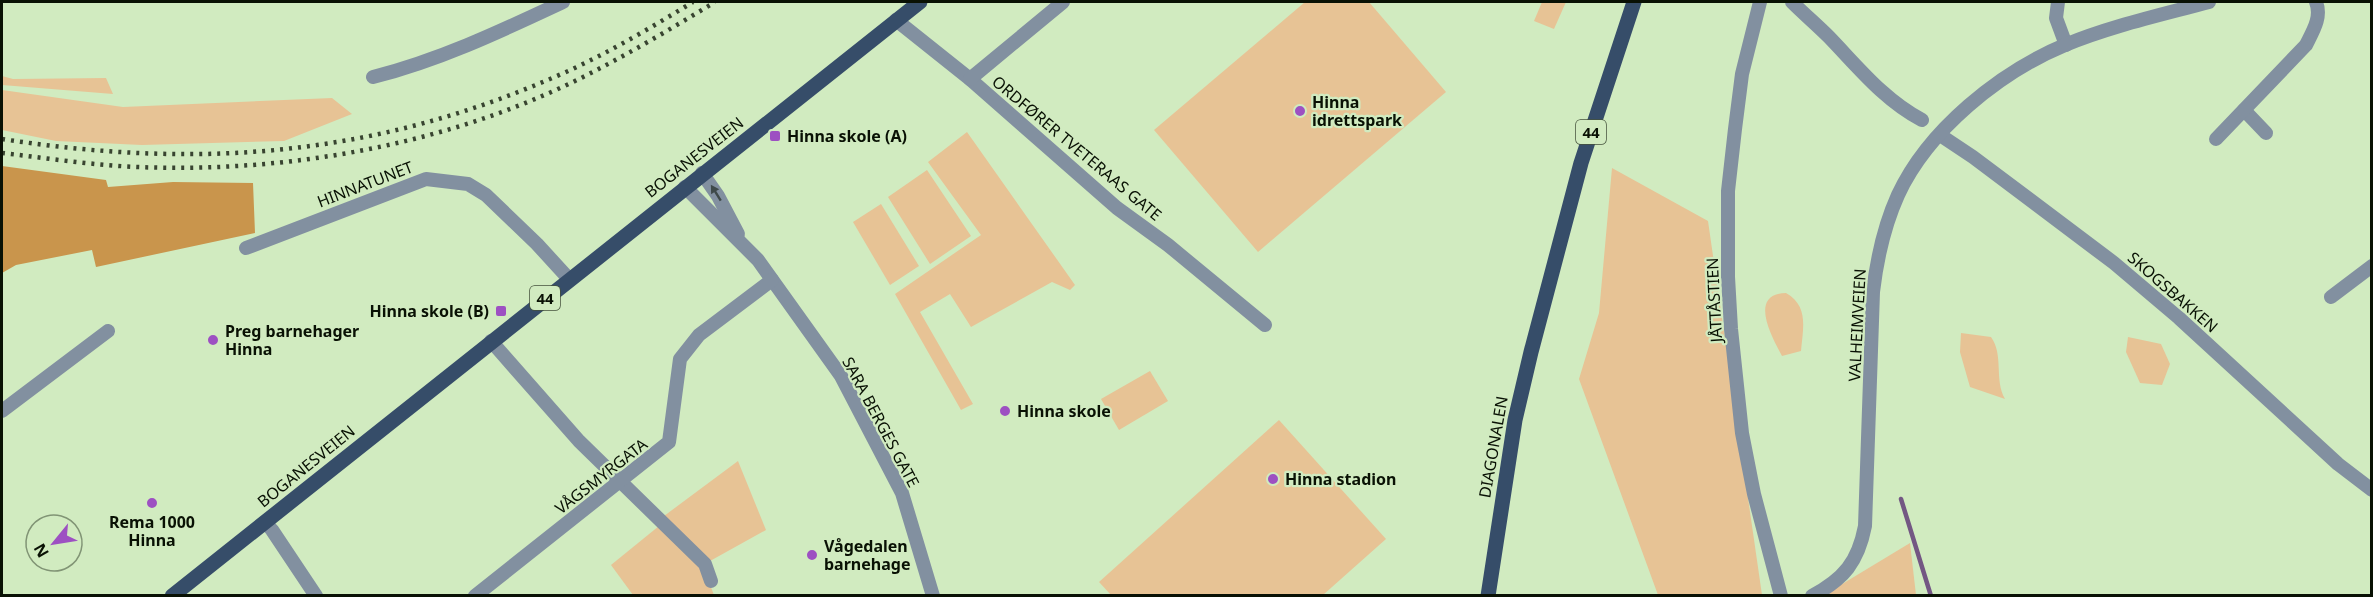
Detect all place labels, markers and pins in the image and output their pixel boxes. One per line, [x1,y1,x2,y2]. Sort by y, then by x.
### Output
place label: Hinna idrettspark [1312,91,1402,131]
marker: Hinna idrettspark [1293,104,1307,118]
place label: Hinna skole (A) [787,125,907,147]
marker: Hinna skole (A) [768,129,782,143]
place label: Hinna skole (B) [370,300,489,322]
marker: Hinna skole (B) [494,304,508,318]
place label: Preg barnehager Hinna [225,320,359,360]
marker: Preg barnehager Hinna [206,333,220,347]
place label: Hinna skole [1017,400,1111,422]
marker: Hinna skole [998,404,1012,418]
place label: Hinna stadion [1285,468,1396,490]
marker: Hinna stadion [1266,472,1280,486]
marker: Rema 1000 Hinna [145,496,159,510]
place label: Rema 1000 Hinna [109,511,195,551]
place label: Vågedalen barnehage [824,535,910,575]
marker: Vågedalen barnehage [805,548,819,562]

